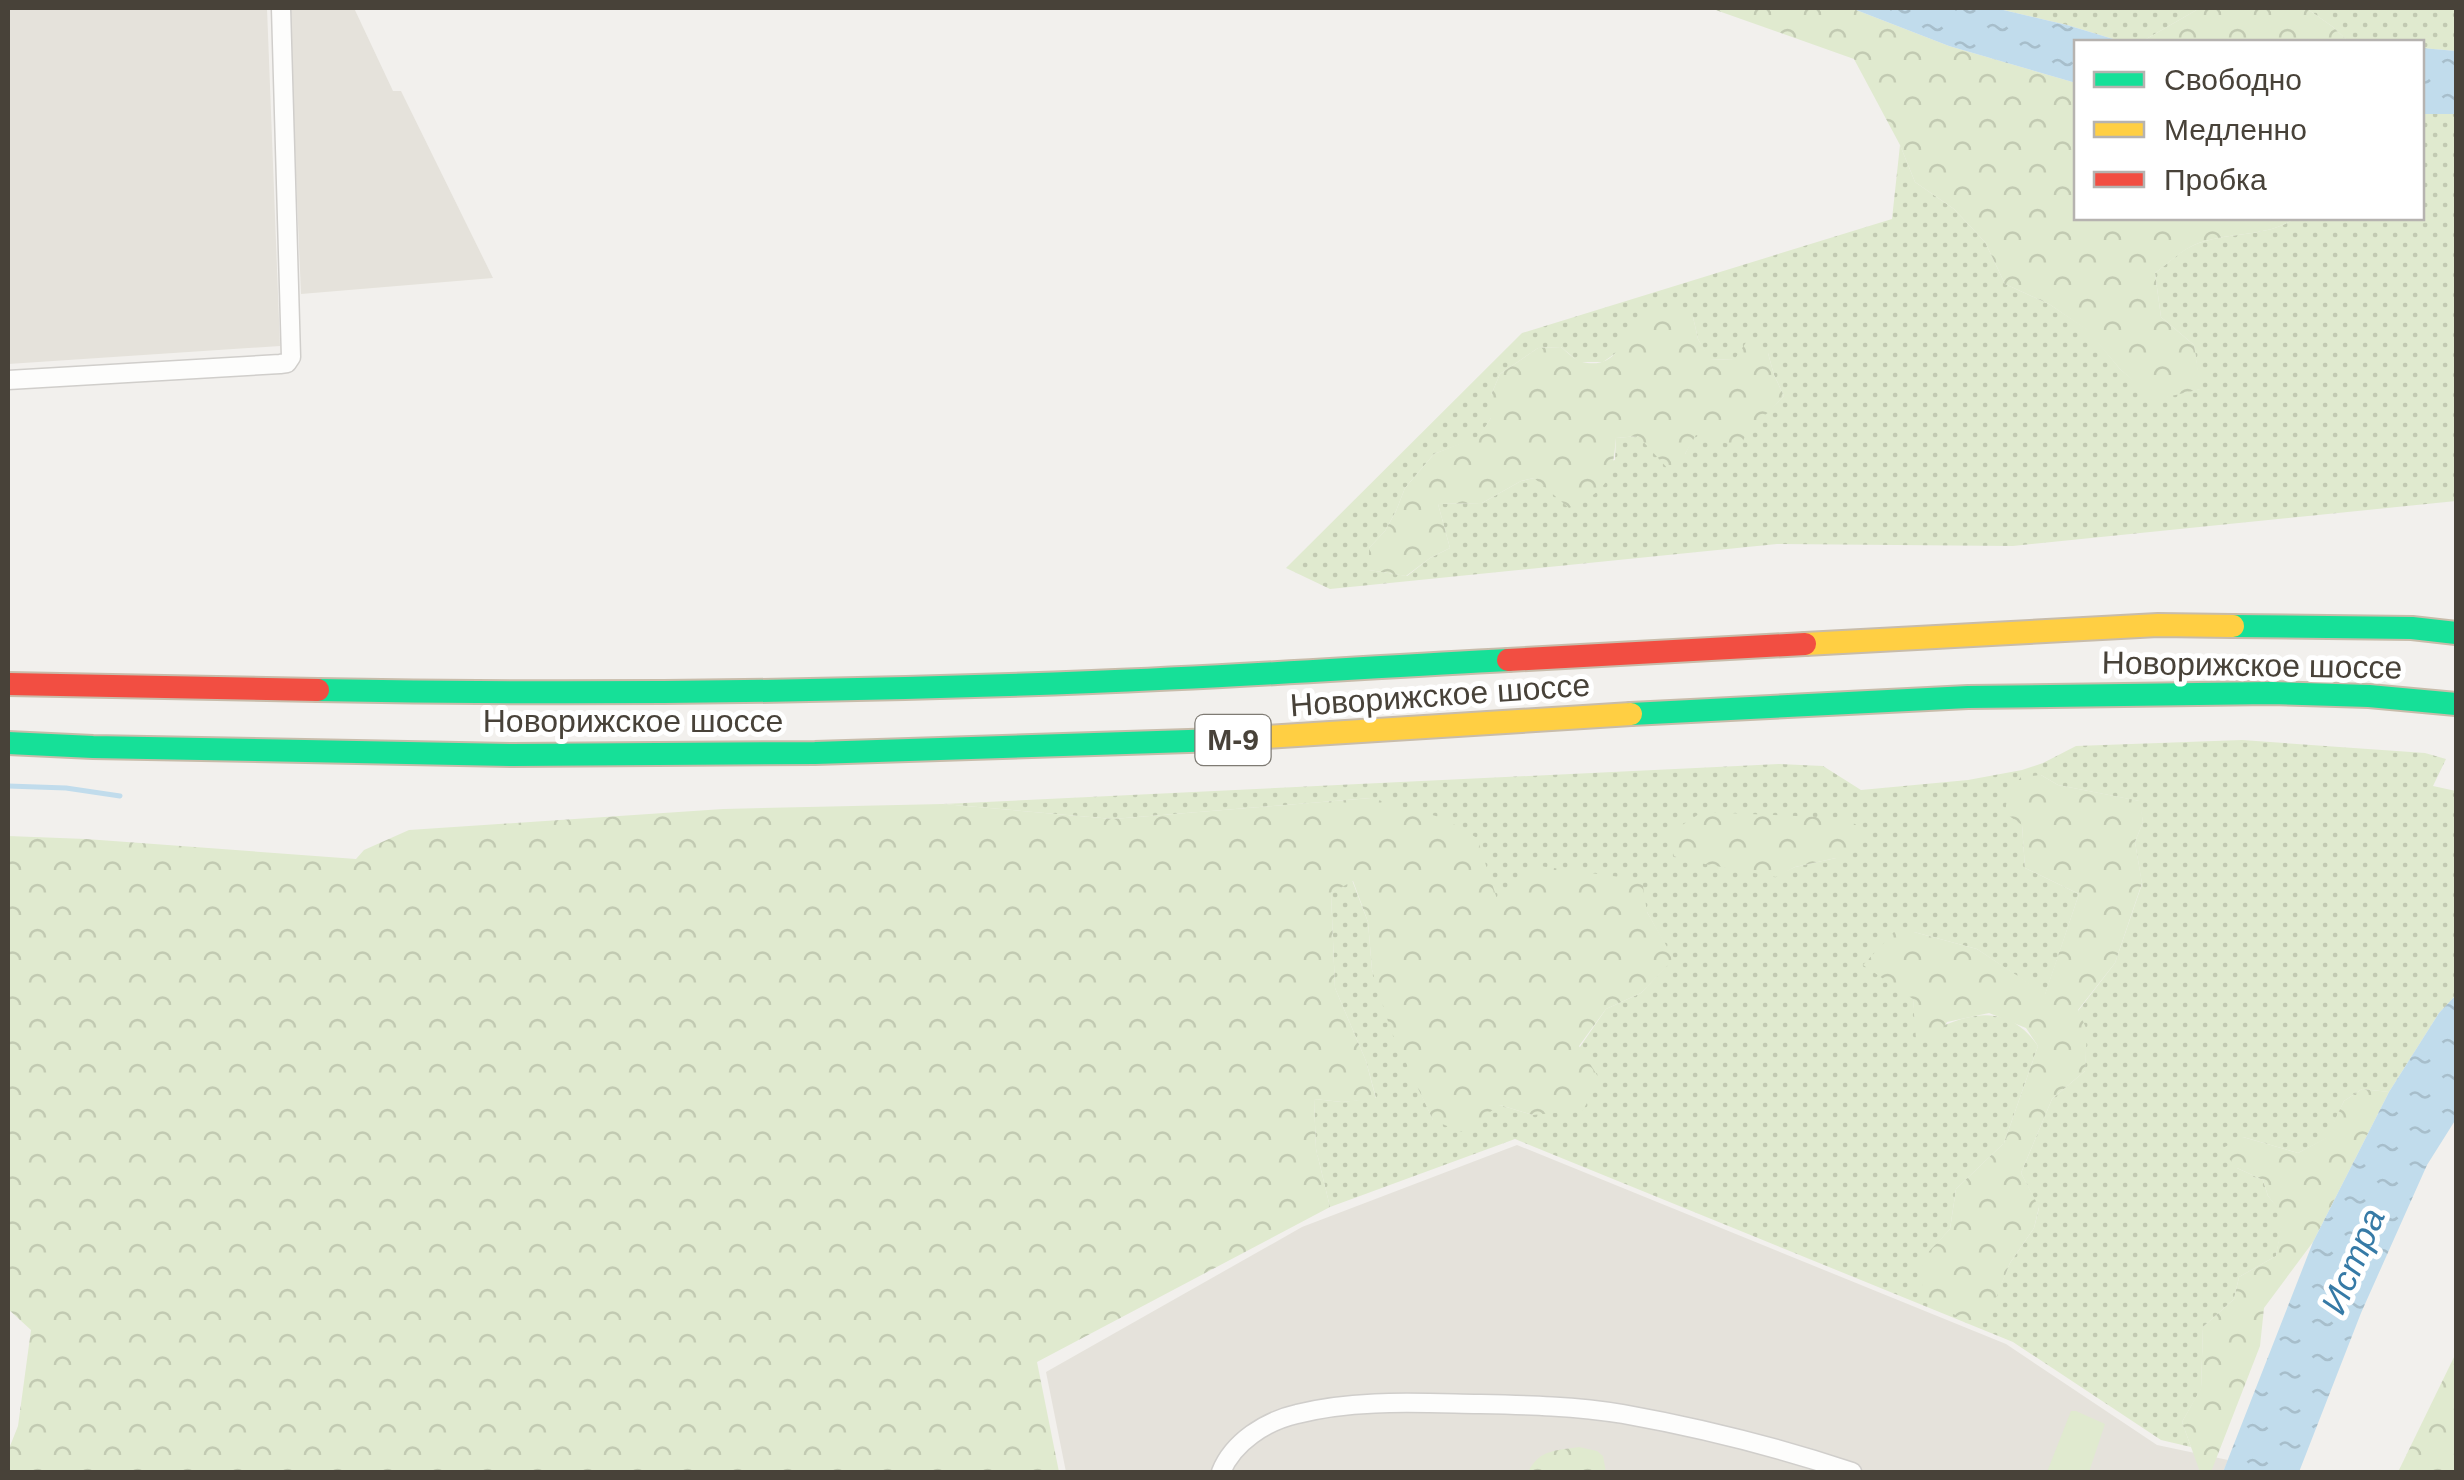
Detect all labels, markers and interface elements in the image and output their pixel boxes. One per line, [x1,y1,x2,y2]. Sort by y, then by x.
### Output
legend [2074,40,2424,220]
text: Свободно [2164,63,2302,96]
text: Медленно [2164,113,2307,146]
text: Пробка [2164,163,2267,196]
street label: Новорижское шоссе [2101,644,2403,686]
street label: Новорижское шоссе [1289,667,1591,723]
street label: Новорижское шоссе [483,703,783,739]
road number: М-9 [1196,715,1270,765]
water label: Истра [2313,1202,2392,1319]

